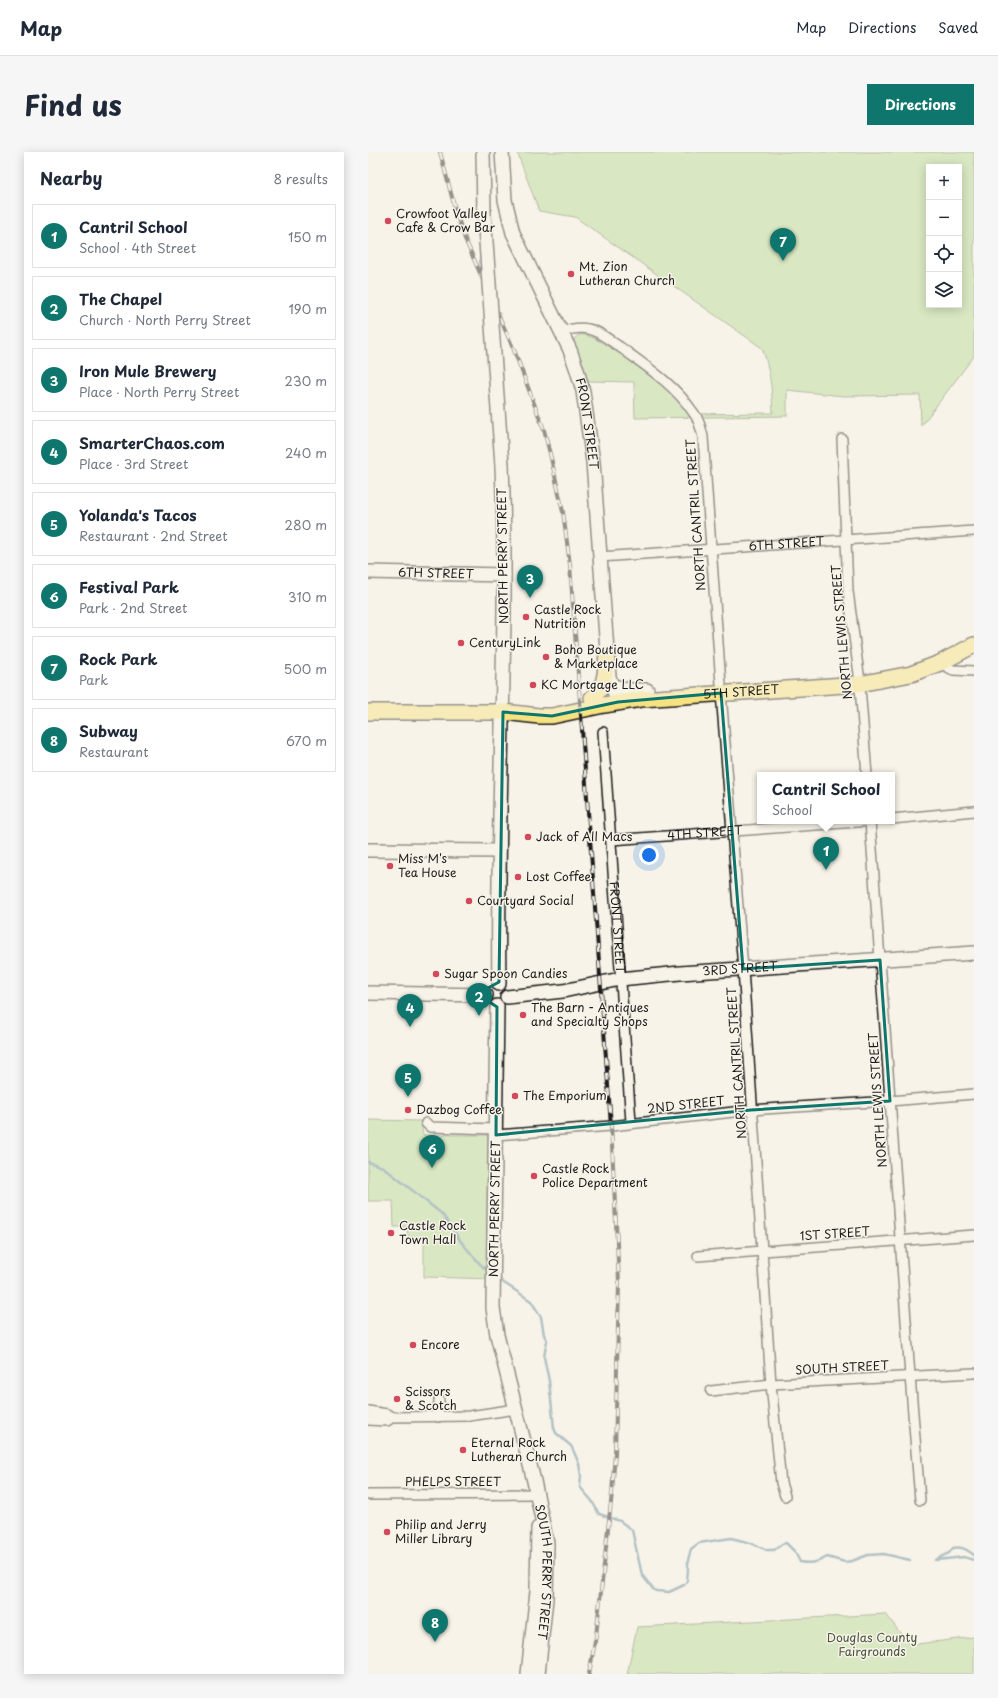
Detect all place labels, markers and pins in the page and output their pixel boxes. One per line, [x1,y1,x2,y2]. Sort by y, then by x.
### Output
place label: Crowfoot Valley Cafe & Crow Bar [396,204,495,236]
marker: Crowfoot Valley Cafe & Crow Bar [383,216,393,226]
pin: 7 [770,228,796,261]
place label: Mt. Zion Lutheran Church [579,257,675,289]
marker: Mt. Zion Lutheran Church [566,269,576,279]
pin: 3 [517,565,543,598]
place label: Castle Rock Nutrition [534,600,601,632]
marker: Castle Rock Nutrition [521,612,531,622]
place label: CenturyLink [469,633,541,651]
marker: CenturyLink [456,638,466,648]
place label: Boho Boutique & Marketplace [554,640,638,672]
marker: Boho Boutique & Marketplace [541,652,551,662]
place label: KC Mortgage LLC [541,675,644,693]
marker: KC Mortgage LLC [528,680,538,690]
place label: Jack of All Macs [536,827,633,845]
marker: Jack of All Macs [523,832,533,842]
pin: 1 [813,837,839,870]
place label: Miss M's Tea House [398,849,457,881]
marker: Miss M's Tea House [385,861,395,871]
place label: Lost Coffee [526,867,592,885]
marker: Lost Coffee [513,872,523,882]
place label: Courtyard Social [477,891,574,909]
marker: Courtyard Social [464,896,474,906]
place label: Sugar Spoon Candies [444,964,568,982]
marker: Sugar Spoon Candies [431,969,441,979]
pin: 2 [466,983,492,1016]
pin: 4 [397,994,423,1027]
place label: The Barn - Antiques and Specialty Shops [531,998,649,1030]
marker: The Barn - Antiques and Specialty Shops [518,1010,528,1020]
pin: 5 [395,1064,421,1097]
place label: The Emporium [523,1086,607,1104]
marker: The Emporium [510,1091,520,1101]
place label: Dazbog Coffee [416,1100,502,1118]
marker: Dazbog Coffee [403,1105,413,1115]
pin: 6 [419,1135,445,1168]
place label: Castle Rock Police Department [542,1159,648,1191]
marker: Castle Rock Police Department [529,1171,539,1181]
place label: Castle Rock Town Hall [399,1216,466,1248]
marker: Castle Rock Town Hall [386,1228,396,1238]
place label: Encore [421,1335,460,1353]
marker: Encore [408,1340,418,1350]
place label: Scissors & Scotch [405,1382,457,1414]
marker: Scissors & Scotch [392,1394,402,1404]
place label: Eternal Rock Lutheran Church [471,1433,567,1465]
marker: Eternal Rock Lutheran Church [458,1445,468,1455]
place label: Philip and Jerry Miller Library [395,1515,487,1547]
marker: Philip and Jerry Miller Library [382,1527,392,1537]
pin: 8 [422,1609,448,1642]

